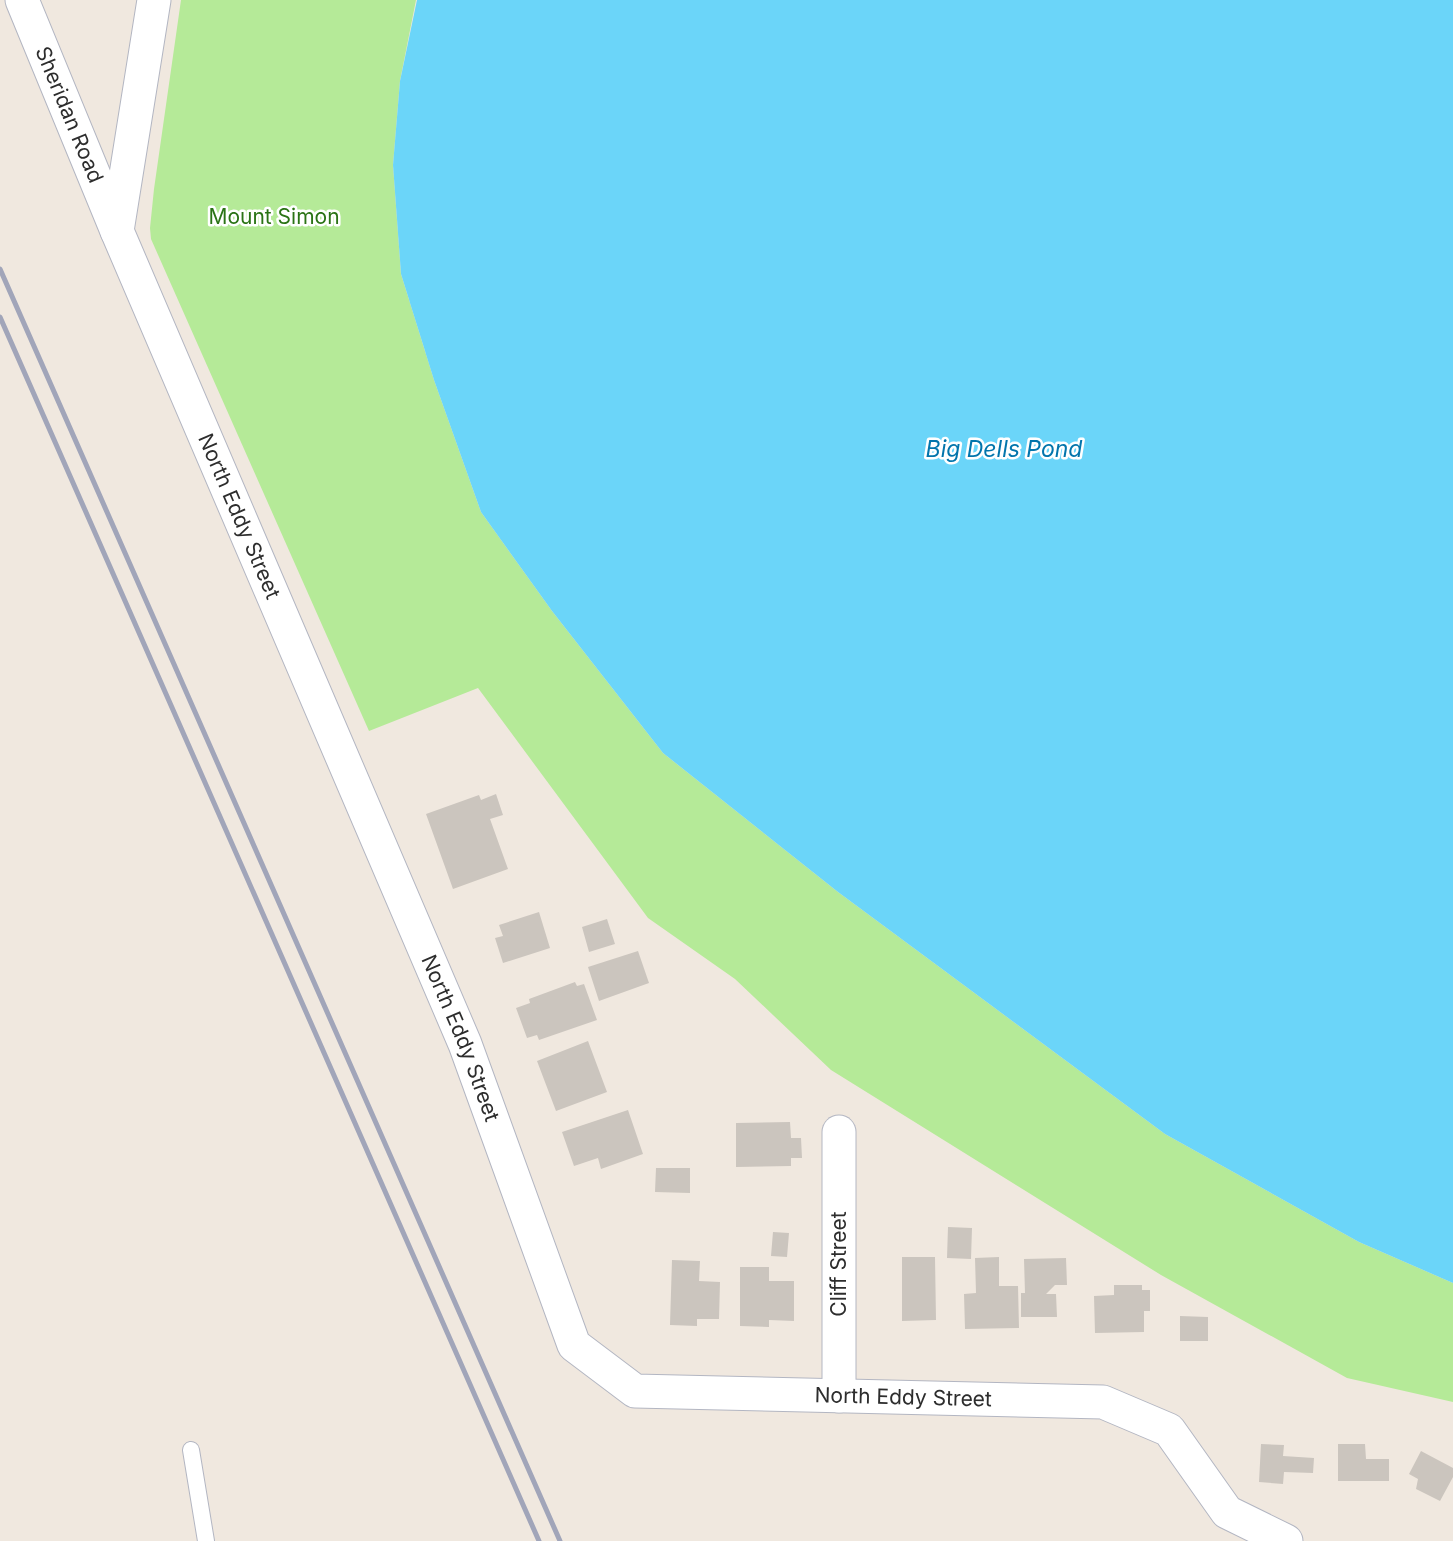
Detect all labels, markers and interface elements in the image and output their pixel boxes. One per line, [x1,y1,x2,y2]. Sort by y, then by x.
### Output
street label: Sheridan Road [30,43,109,186]
park label: Mount Simon [208,204,340,229]
street label: North Eddy Street [193,430,286,603]
water label: Big Dells Pond [926,435,1083,463]
street label: North Eddy Street [416,951,505,1125]
street label: Cliff Street [826,1211,851,1317]
street label: North Eddy Street [814,1382,992,1411]

